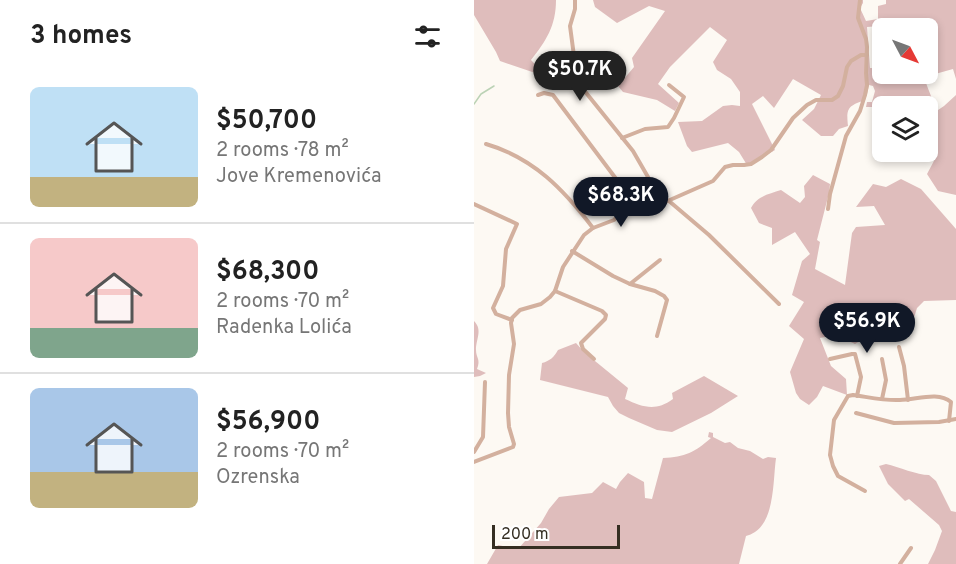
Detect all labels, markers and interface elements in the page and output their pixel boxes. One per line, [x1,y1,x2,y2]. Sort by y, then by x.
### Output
north arrow [872,18,938,84]
map controls [872,18,938,162]
text: 3 homes [30,20,132,53]
icon: filters [411,20,444,53]
pin: $50.7K [531,51,629,102]
text: $50.7K [547,57,613,83]
button: layers [872,96,938,162]
text: $50,700 [216,105,317,138]
icon: home [78,111,150,183]
text: 2 rooms · 78 m² [216,138,349,164]
text: Jove Kremenovića [216,164,381,190]
pin: $68.3K [572,177,670,228]
text: $68.3K [587,183,655,209]
text: $68,300 [216,256,319,289]
icon: home [78,262,150,334]
text: 2 rooms · 70 m² [216,289,349,315]
pin: $56.9K [818,303,916,354]
text: $56.9K [833,309,901,335]
text: Radenka Lolića [216,315,352,341]
text: $56,900 [216,406,320,439]
icon: home [78,412,150,484]
text: 2 rooms · 70 m² [216,439,349,465]
text: Ozrenska [216,465,300,491]
scale bar [492,522,620,550]
text: 200 m [501,525,549,545]

